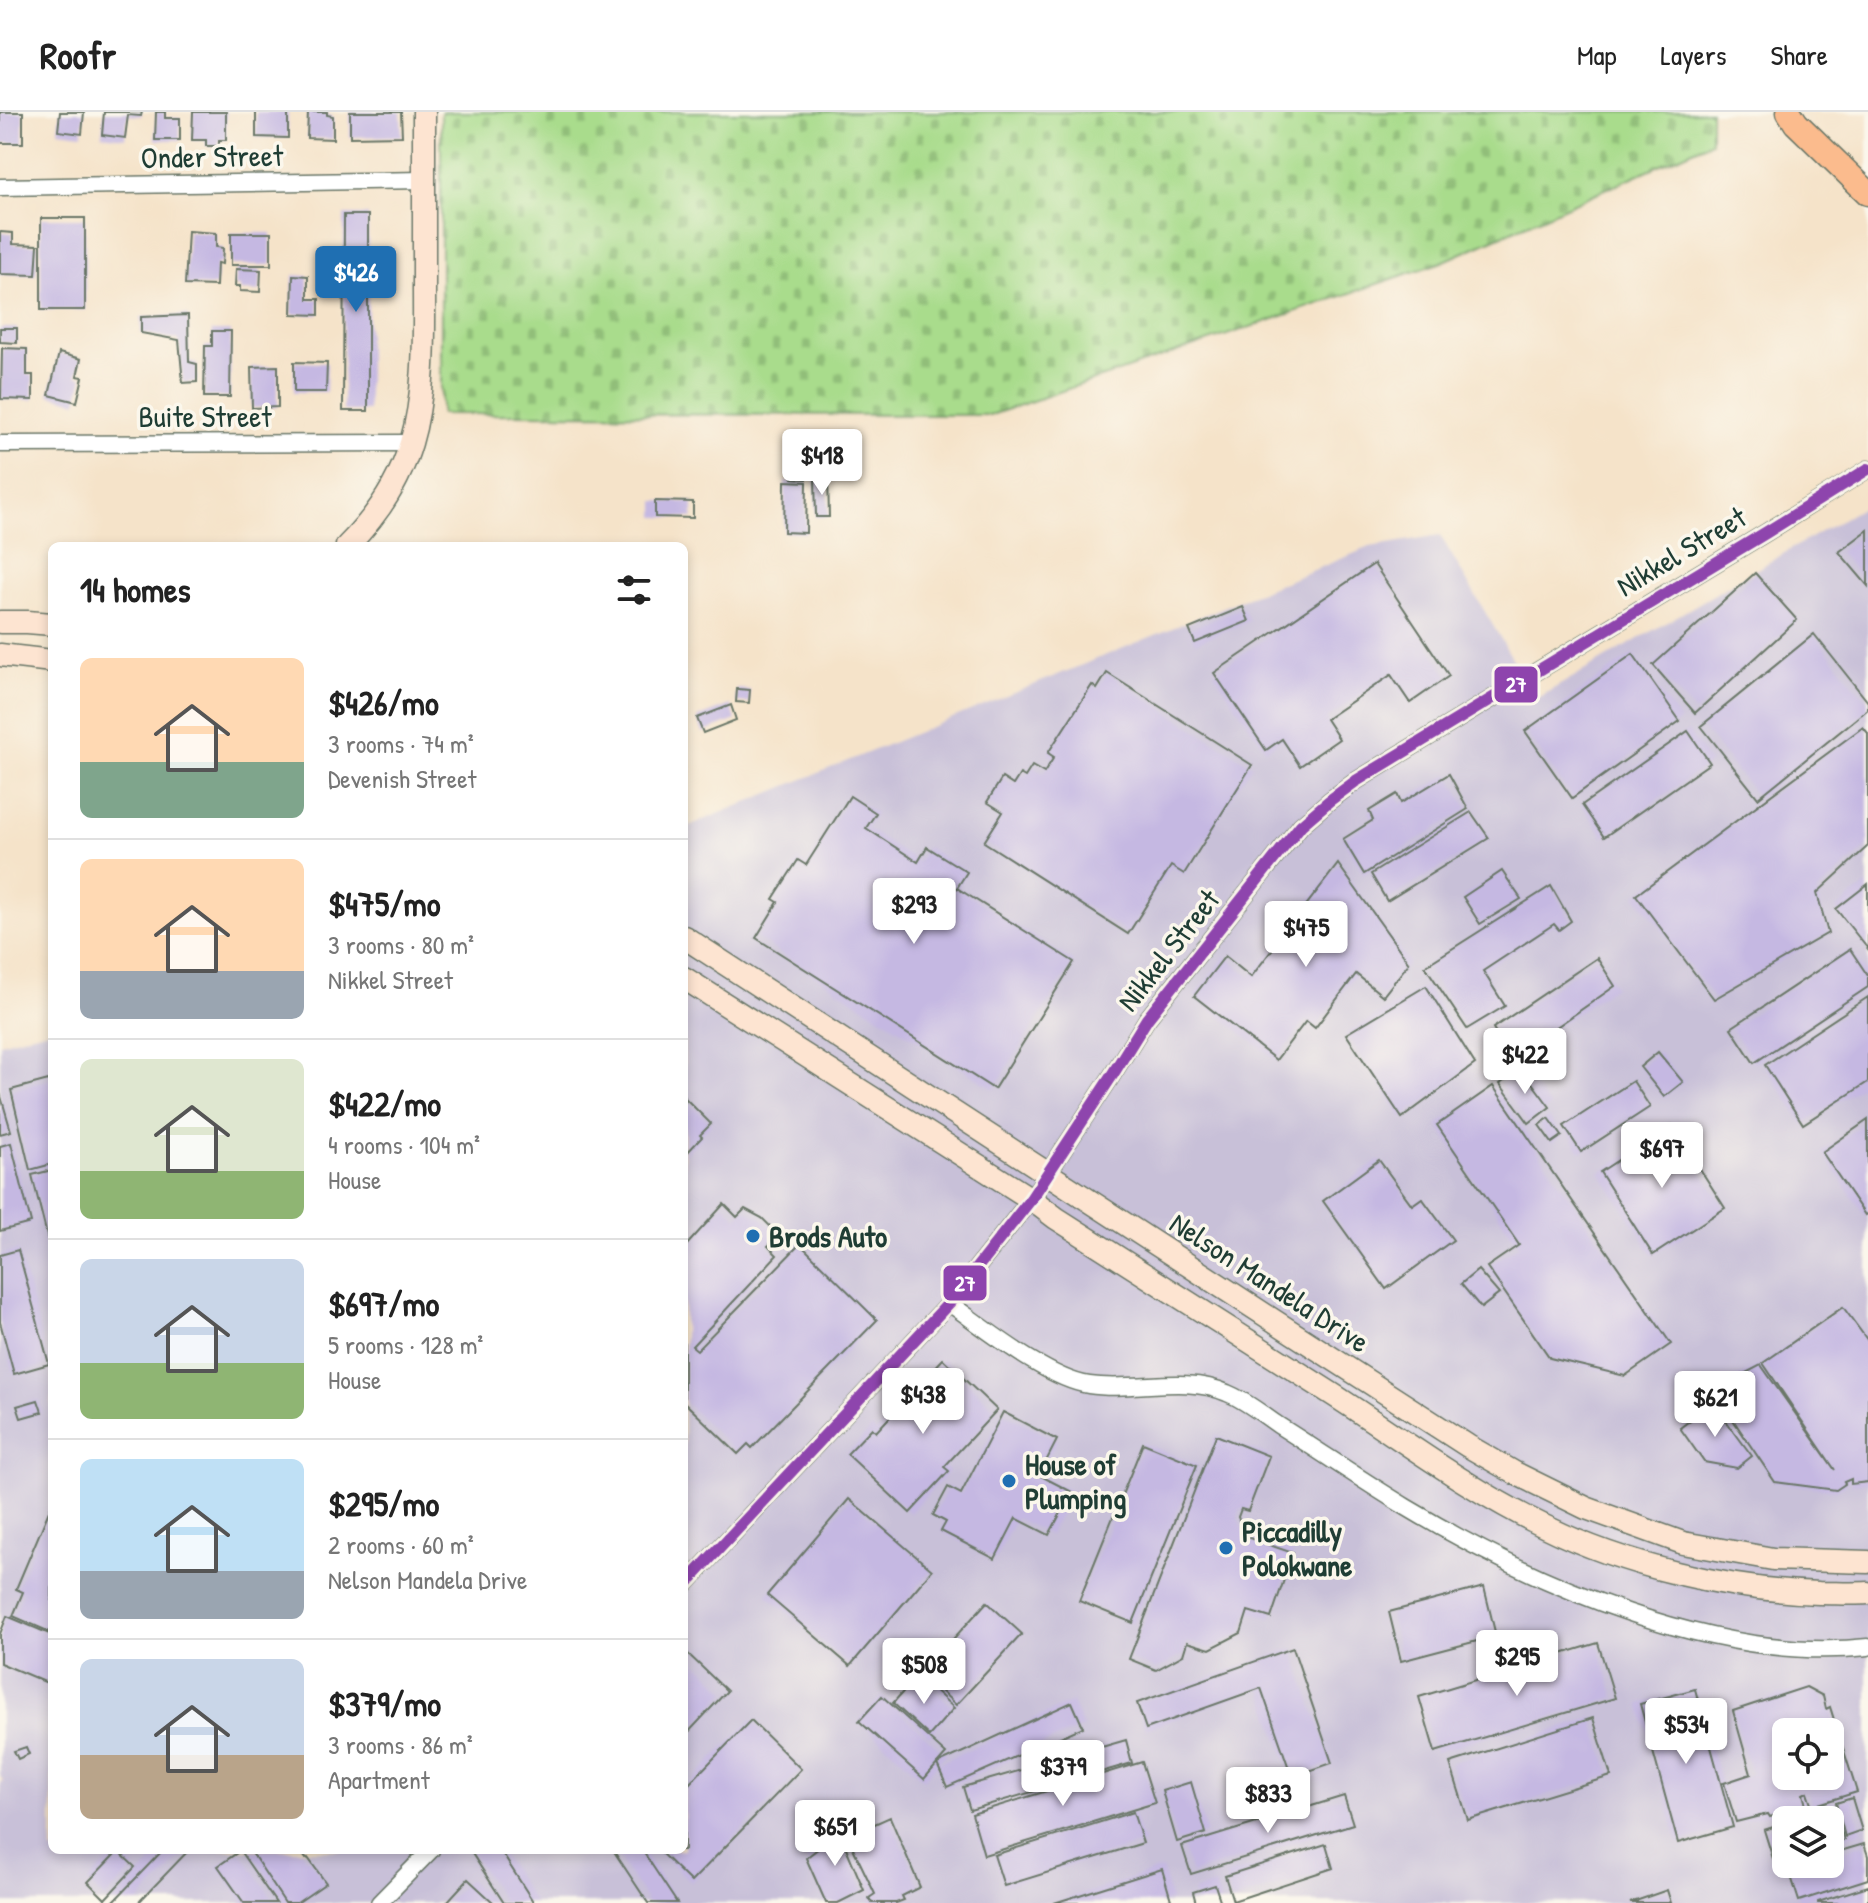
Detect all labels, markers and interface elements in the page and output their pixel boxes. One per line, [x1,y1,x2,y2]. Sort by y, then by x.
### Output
text: Roofr [40,29,116,81]
text: Map [1577,36,1617,74]
text: Layers [1661,36,1726,74]
text: Share [1770,36,1828,74]
street label: Onder Street [141,135,284,177]
pin: $426 [309,246,403,314]
text: $426 [333,254,379,289]
street label: Buite Street [139,396,272,436]
pin: $418 [775,429,869,497]
text: $418 [800,437,844,472]
street label: Nikkel Street [1609,496,1754,605]
text: 14 homes [80,567,191,613]
icon: filters [612,568,656,612]
line badge: 27 [1493,665,1539,704]
text: 27 [1505,669,1527,699]
text: $426/mo [328,680,439,726]
icon: home [144,690,240,786]
text: 3 rooms · 74 m² [328,726,474,761]
text: Devenish Street [328,761,476,796]
pin: $293 [867,878,961,946]
street label: Nikkel Street [1108,880,1229,1019]
text: $475/mo [328,881,440,927]
text: $293 [891,886,937,921]
icon: home [144,891,240,987]
pin: $475 [1259,901,1353,969]
text: $475 [1283,909,1329,944]
text: 3 rooms · 80 m² [328,927,474,962]
text: Nikkel Street [328,962,453,997]
pin: $422 [1478,1028,1572,1096]
text: $422 [1501,1036,1549,1071]
text: $422/mo [328,1081,441,1127]
icon: home [144,1091,240,1187]
pin: $697 [1615,1122,1709,1190]
text: 4 rooms · 104 m² [328,1127,480,1162]
text: $697 [1639,1130,1685,1165]
text: House [328,1162,381,1197]
street label: Nelson Mandela Drive [1163,1203,1377,1361]
place label: Brods Auto [769,1216,887,1256]
marker: Brods Auto [744,1227,762,1245]
line badge: 27 [942,1264,988,1302]
text: 27 [954,1268,976,1298]
text: $697/mo [328,1281,439,1327]
icon: home [144,1291,240,1387]
text: 5 rooms · 128 m² [328,1327,483,1362]
text: House [328,1362,381,1397]
pin: $438 [876,1368,970,1436]
pin: $621 [1668,1371,1762,1439]
text: $438 [900,1376,946,1411]
text: $621 [1692,1379,1738,1414]
place label: House of Plumping [1025,1444,1126,1519]
marker: House of Plumping [1000,1472,1018,1490]
text: $295/mo [328,1481,439,1527]
icon: home [144,1491,240,1587]
place label: Piccadilly Polokwane [1242,1511,1352,1585]
text: 2 rooms · 60 m² [328,1527,474,1562]
marker: Piccadilly Polokwane [1217,1539,1235,1557]
text: Nelson Mandela Drive [328,1562,527,1597]
pin: $295 [1470,1630,1564,1698]
pin: $508 [877,1638,971,1706]
text: $295 [1494,1638,1540,1673]
text: $508 [900,1646,948,1681]
text: $379/mo [328,1681,441,1727]
icon: home [144,1691,240,1787]
pin: $534 [1639,1698,1733,1766]
text: $534 [1663,1706,1709,1741]
map controls [1772,1718,1844,1878]
button: locate [1772,1718,1844,1790]
text: 3 rooms · 86 m² [328,1727,473,1762]
pin: $379 [1016,1740,1110,1808]
text: $379 [1039,1748,1087,1783]
text: Apartment [328,1762,430,1797]
pin: $833 [1221,1767,1315,1835]
text: $833 [1244,1775,1292,1810]
pin: $651 [788,1800,882,1868]
button: layers [1772,1806,1844,1878]
text: $651 [813,1808,857,1843]

